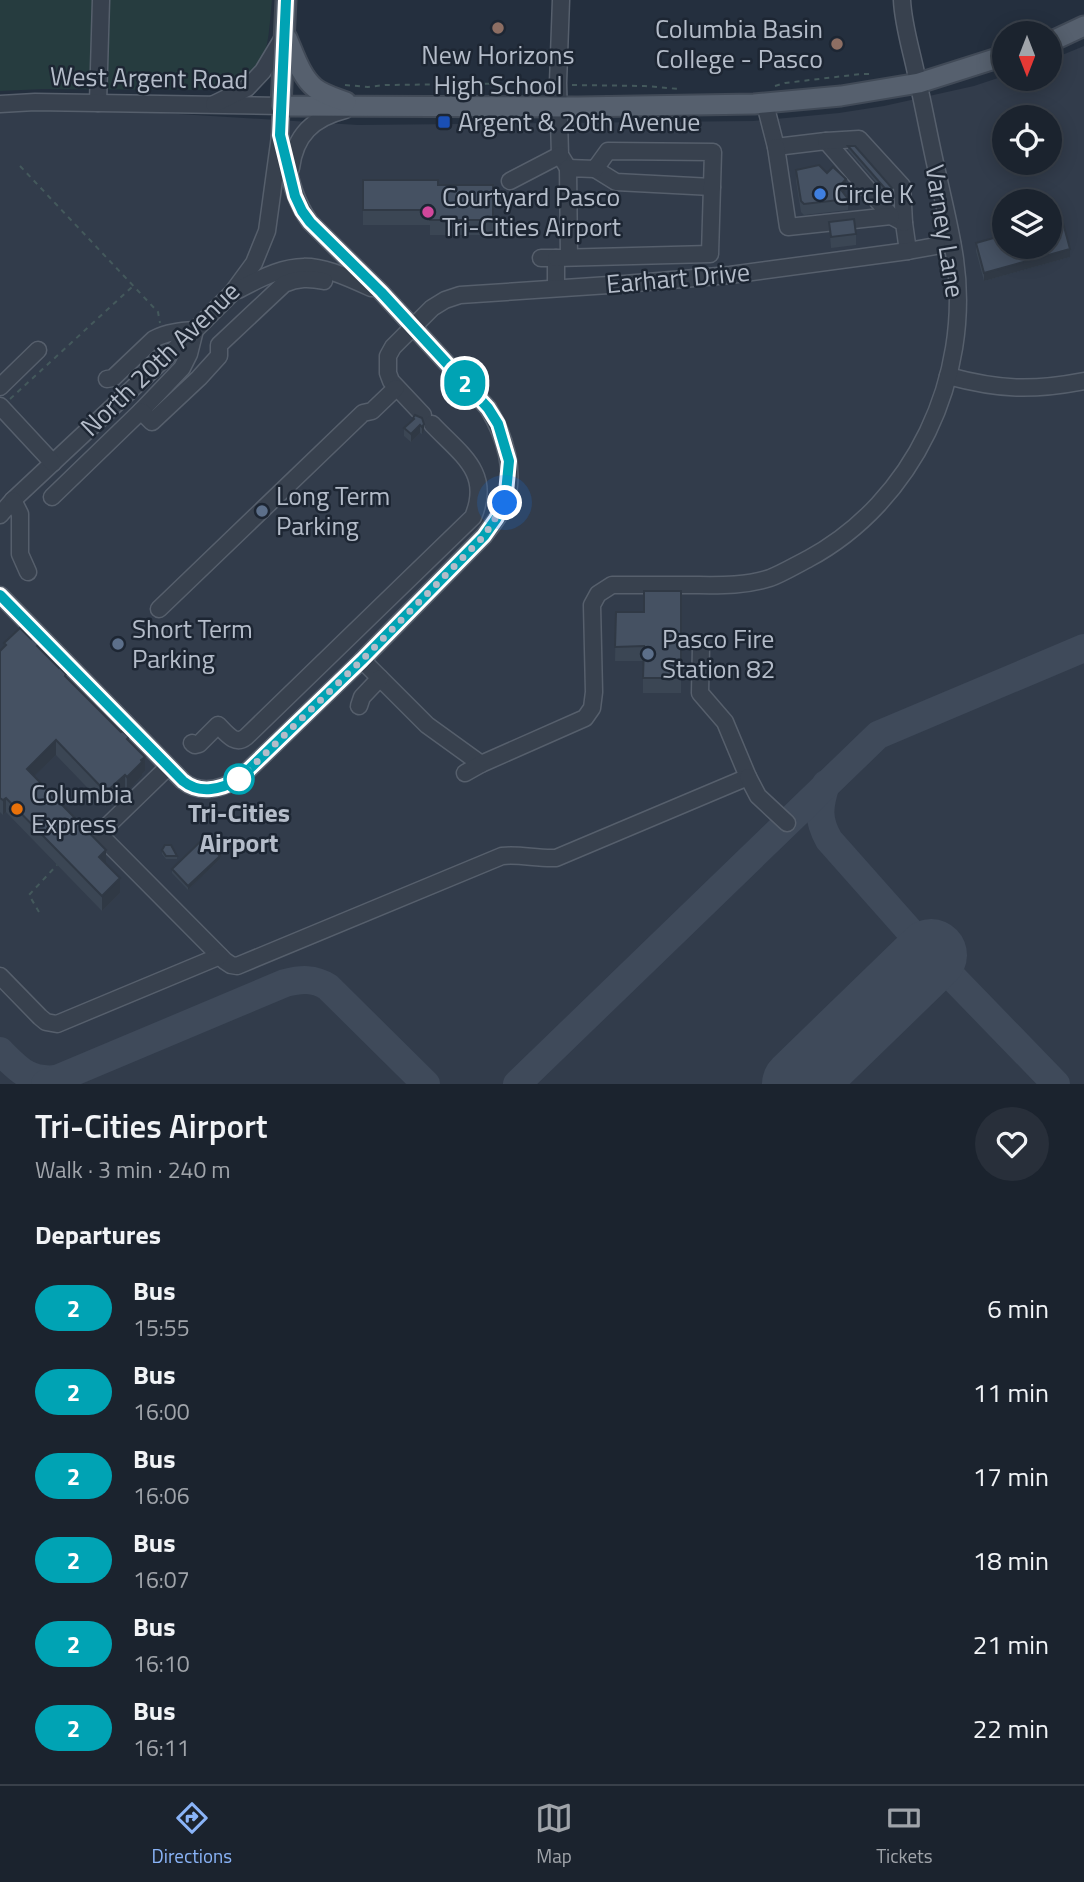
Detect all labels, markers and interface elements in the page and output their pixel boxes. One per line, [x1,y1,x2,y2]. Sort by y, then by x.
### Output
place label: Columbia Basin College - Pasco [655,9,823,78]
marker: New Horizons High School [490,20,506,36]
north arrow [992,21,1062,91]
map controls [992,21,1062,259]
place label: New Horizons High School [421,35,575,104]
marker: Columbia Basin College - Pasco [829,36,845,52]
street label: West Argent Road [49,56,249,99]
place label: Argent & 20th Avenue [458,102,700,141]
button: locate [992,105,1062,175]
marker: Argent & 20th Avenue [436,114,452,130]
street label: Varney Lane [916,162,975,300]
place label: Circle K [834,174,914,213]
place label: Courtyard Pasco Tri-Cities Airport [442,177,621,246]
marker: Circle K [812,186,828,202]
button: layers [992,189,1062,259]
marker: Courtyard Pasco Tri-Cities Airport [420,204,436,220]
street label: Earhart Drive [604,252,751,303]
street label: North 20th Avenue [71,272,248,445]
line badge: 2 [442,360,488,406]
text: 2 [458,365,472,401]
place label: Long Term Parking [276,476,390,545]
your location [487,485,522,520]
marker: Long Term Parking [254,503,270,519]
place label: Short Term Parking [132,609,253,678]
place label: Pasco Fire Station 82 [662,619,775,688]
marker: Short Term Parking [110,636,126,652]
marker: Pasco Fire Station 82 [640,646,656,662]
marker: Tri-Cities Airport [224,764,254,794]
place label: Columbia Express [31,774,133,843]
place label: Tri-Cities Airport [188,793,290,862]
marker: Columbia Express [9,801,25,817]
text: Tri-Cities Airport [35,1101,268,1151]
button: heart [975,1107,1049,1181]
text: Walk · 3 min · 240 m [35,1152,231,1187]
text: Departures [35,1215,161,1254]
text: Bus [133,1271,175,1310]
text: 6 min [987,1289,1049,1328]
text: 2 [67,1290,80,1326]
text: 15:55 [133,1310,190,1345]
text: Bus [133,1355,175,1394]
text: 11 min [973,1373,1049,1412]
text: 2 [67,1374,80,1410]
text: 16:00 [133,1394,190,1429]
text: Bus [133,1439,175,1478]
text: 17 min [973,1457,1049,1496]
text: 2 [67,1458,80,1494]
text: 16:06 [133,1478,190,1513]
text: Bus [133,1523,175,1562]
text: 18 min [973,1541,1049,1580]
text: 2 [67,1542,80,1578]
text: 16:07 [133,1562,190,1597]
text: Bus [133,1607,175,1646]
text: 21 min [973,1625,1049,1664]
text: 2 [67,1626,80,1662]
text: 16:10 [133,1646,190,1681]
text: Bus [133,1691,175,1730]
text: 22 min [973,1709,1049,1748]
text: 2 [67,1710,80,1746]
text: 16:11 [133,1730,190,1765]
tab: Directions [152,1799,232,1870]
tab: Map [535,1799,573,1870]
tab: Tickets [876,1799,932,1870]

